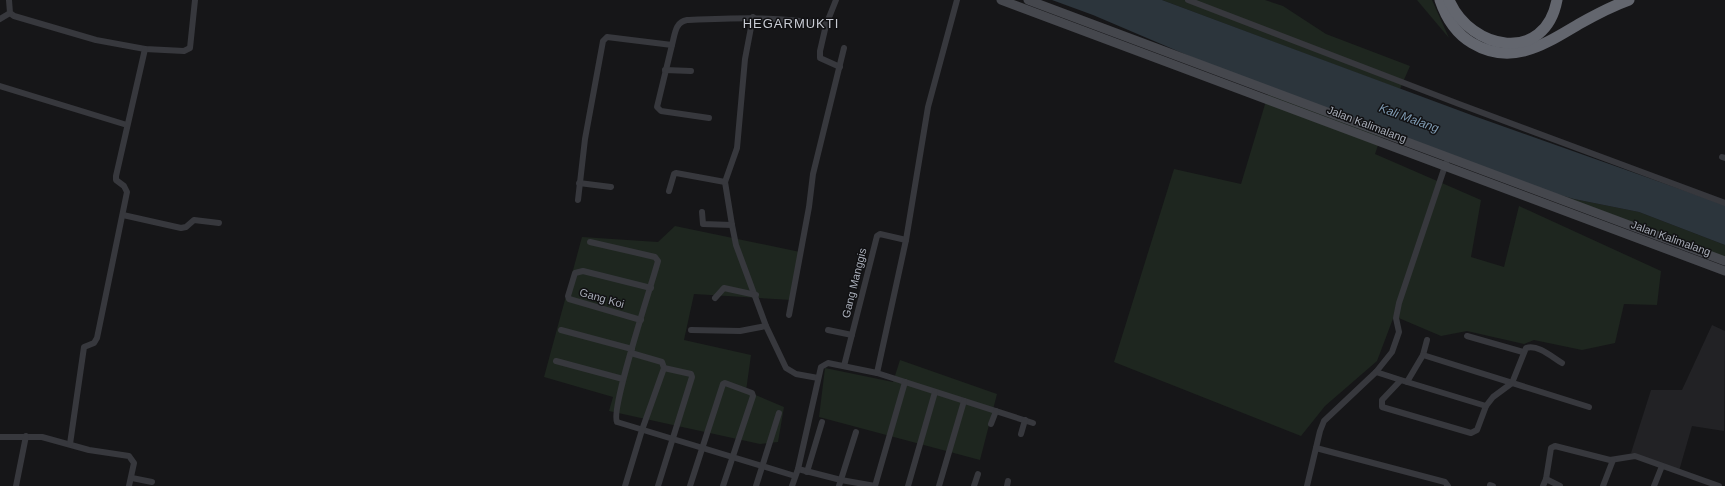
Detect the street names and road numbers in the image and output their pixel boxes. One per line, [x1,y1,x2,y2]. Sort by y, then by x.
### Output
street label: Jalan Kalimalang [1326,103,1408,145]
street label: Jalan Kalimalang [1630,218,1712,258]
street label: Gang Manggis [840,246,869,319]
street label: Gang Koi [578,286,626,310]

